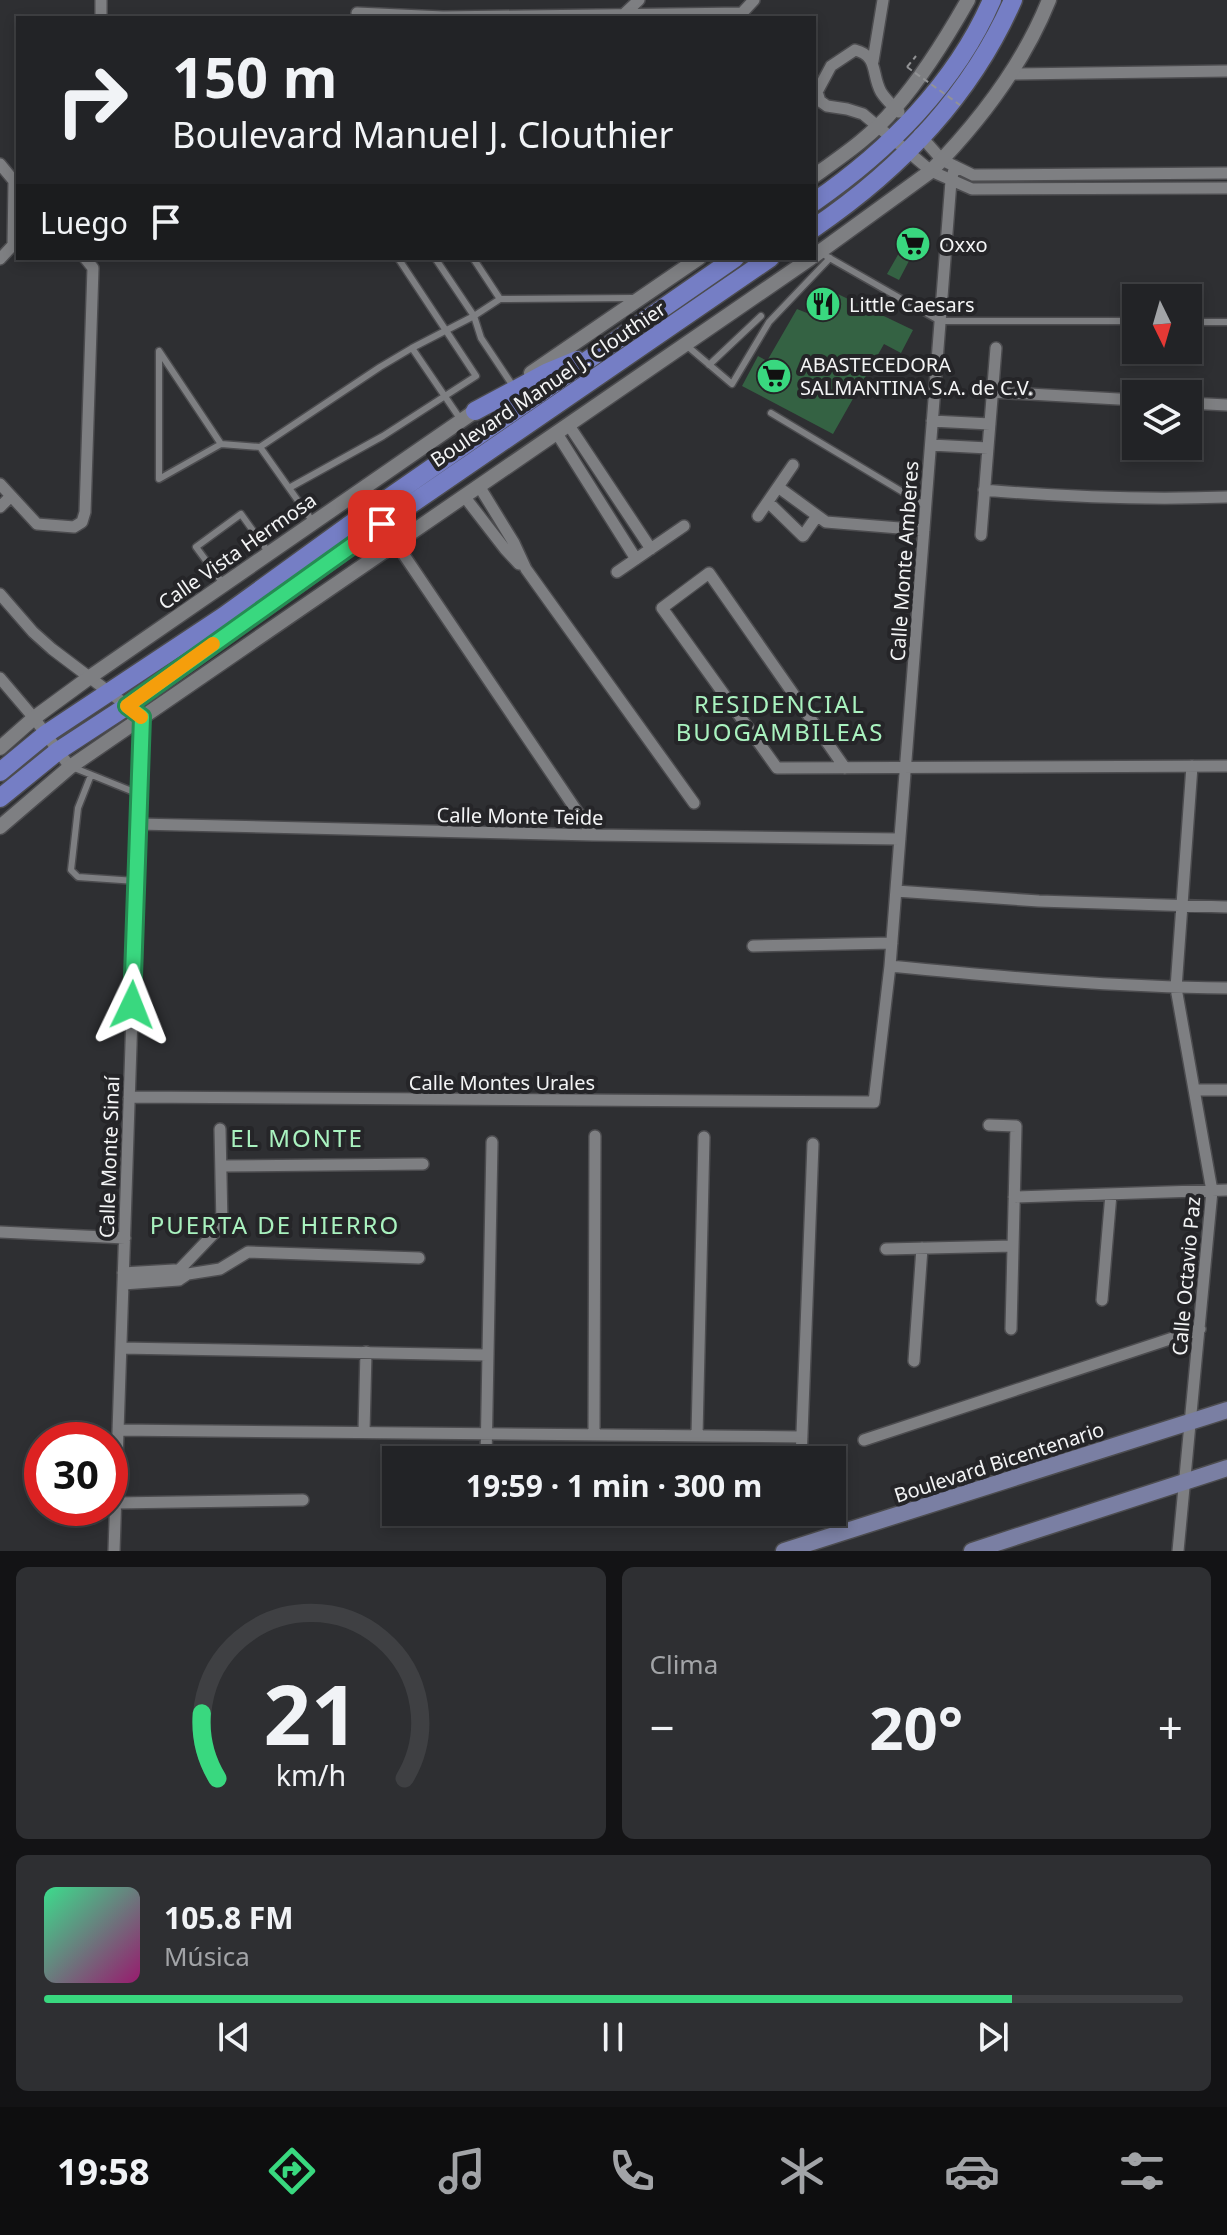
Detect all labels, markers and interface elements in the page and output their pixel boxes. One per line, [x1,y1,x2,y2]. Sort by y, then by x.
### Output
text: 150 m [172,38,337,114]
icon: right [40,48,144,152]
text: Boulevard Manuel J. Clouthier [172,110,673,159]
icon: arrive [144,200,188,244]
text: Luego [40,202,128,243]
supermarket icon: Oxxo [894,225,932,263]
place label: Oxxo [939,231,987,258]
north arrow [1122,284,1202,364]
map controls [1122,284,1202,460]
restaurant icon: Little Caesars [804,285,842,323]
place label: Little Caesars [849,291,975,318]
street label: Boulevard Manuel J. Clouthier [425,295,671,473]
place label: ABASTECEDORA SALMANTINA S.A. de C.V. [800,351,1033,401]
supermarket icon: ABASTECEDORA SALMANTINA S.A. de C.V. [755,357,793,395]
button: layers [1122,380,1202,460]
street label: Calle Monte Amberes [884,460,924,662]
street label: Calle Vista Hermosa [153,486,321,616]
pin [348,490,416,558]
icon: arrive [360,502,404,546]
district label: RESIDENCIAL BUOGAMBILEAS [676,687,884,748]
street label: Calle Monte Teide [436,801,604,831]
position arrow [90,963,174,1047]
street label: Calle Montes Urales [409,1069,595,1096]
street label: Calle Monte Sinaí [93,1075,125,1238]
district label: EL MONTE [230,1121,364,1154]
street label: Calle Octavio Paz [1166,1195,1206,1357]
district label: PUERTA DE HIERRO [150,1208,400,1241]
street label: Boulevard Bicentenario [891,1415,1107,1509]
speed limit sign: 30 [24,1422,128,1526]
text: 19:59 · 1 min · 300 m [466,1465,762,1506]
text: Clima [650,1646,718,1682]
text: 21 [263,1656,358,1769]
text: 20° [869,1686,963,1768]
text: − [650,1697,675,1757]
text: + [1158,1697,1183,1757]
text: km/h [276,1755,346,1794]
text: 105.8 FM [164,1897,294,1938]
text: Música [164,1938,250,1974]
icon: previous [212,2015,256,2059]
icon: pause [591,2015,635,2059]
icon: next [971,2015,1015,2059]
icon: directions [264,2143,320,2199]
icon: music [434,2143,490,2199]
icon: phone [604,2143,660,2199]
icon: climate [774,2143,830,2199]
icon: car [944,2143,1000,2199]
icon: filters [1114,2143,1170,2199]
text: 19:58 [57,2147,150,2196]

